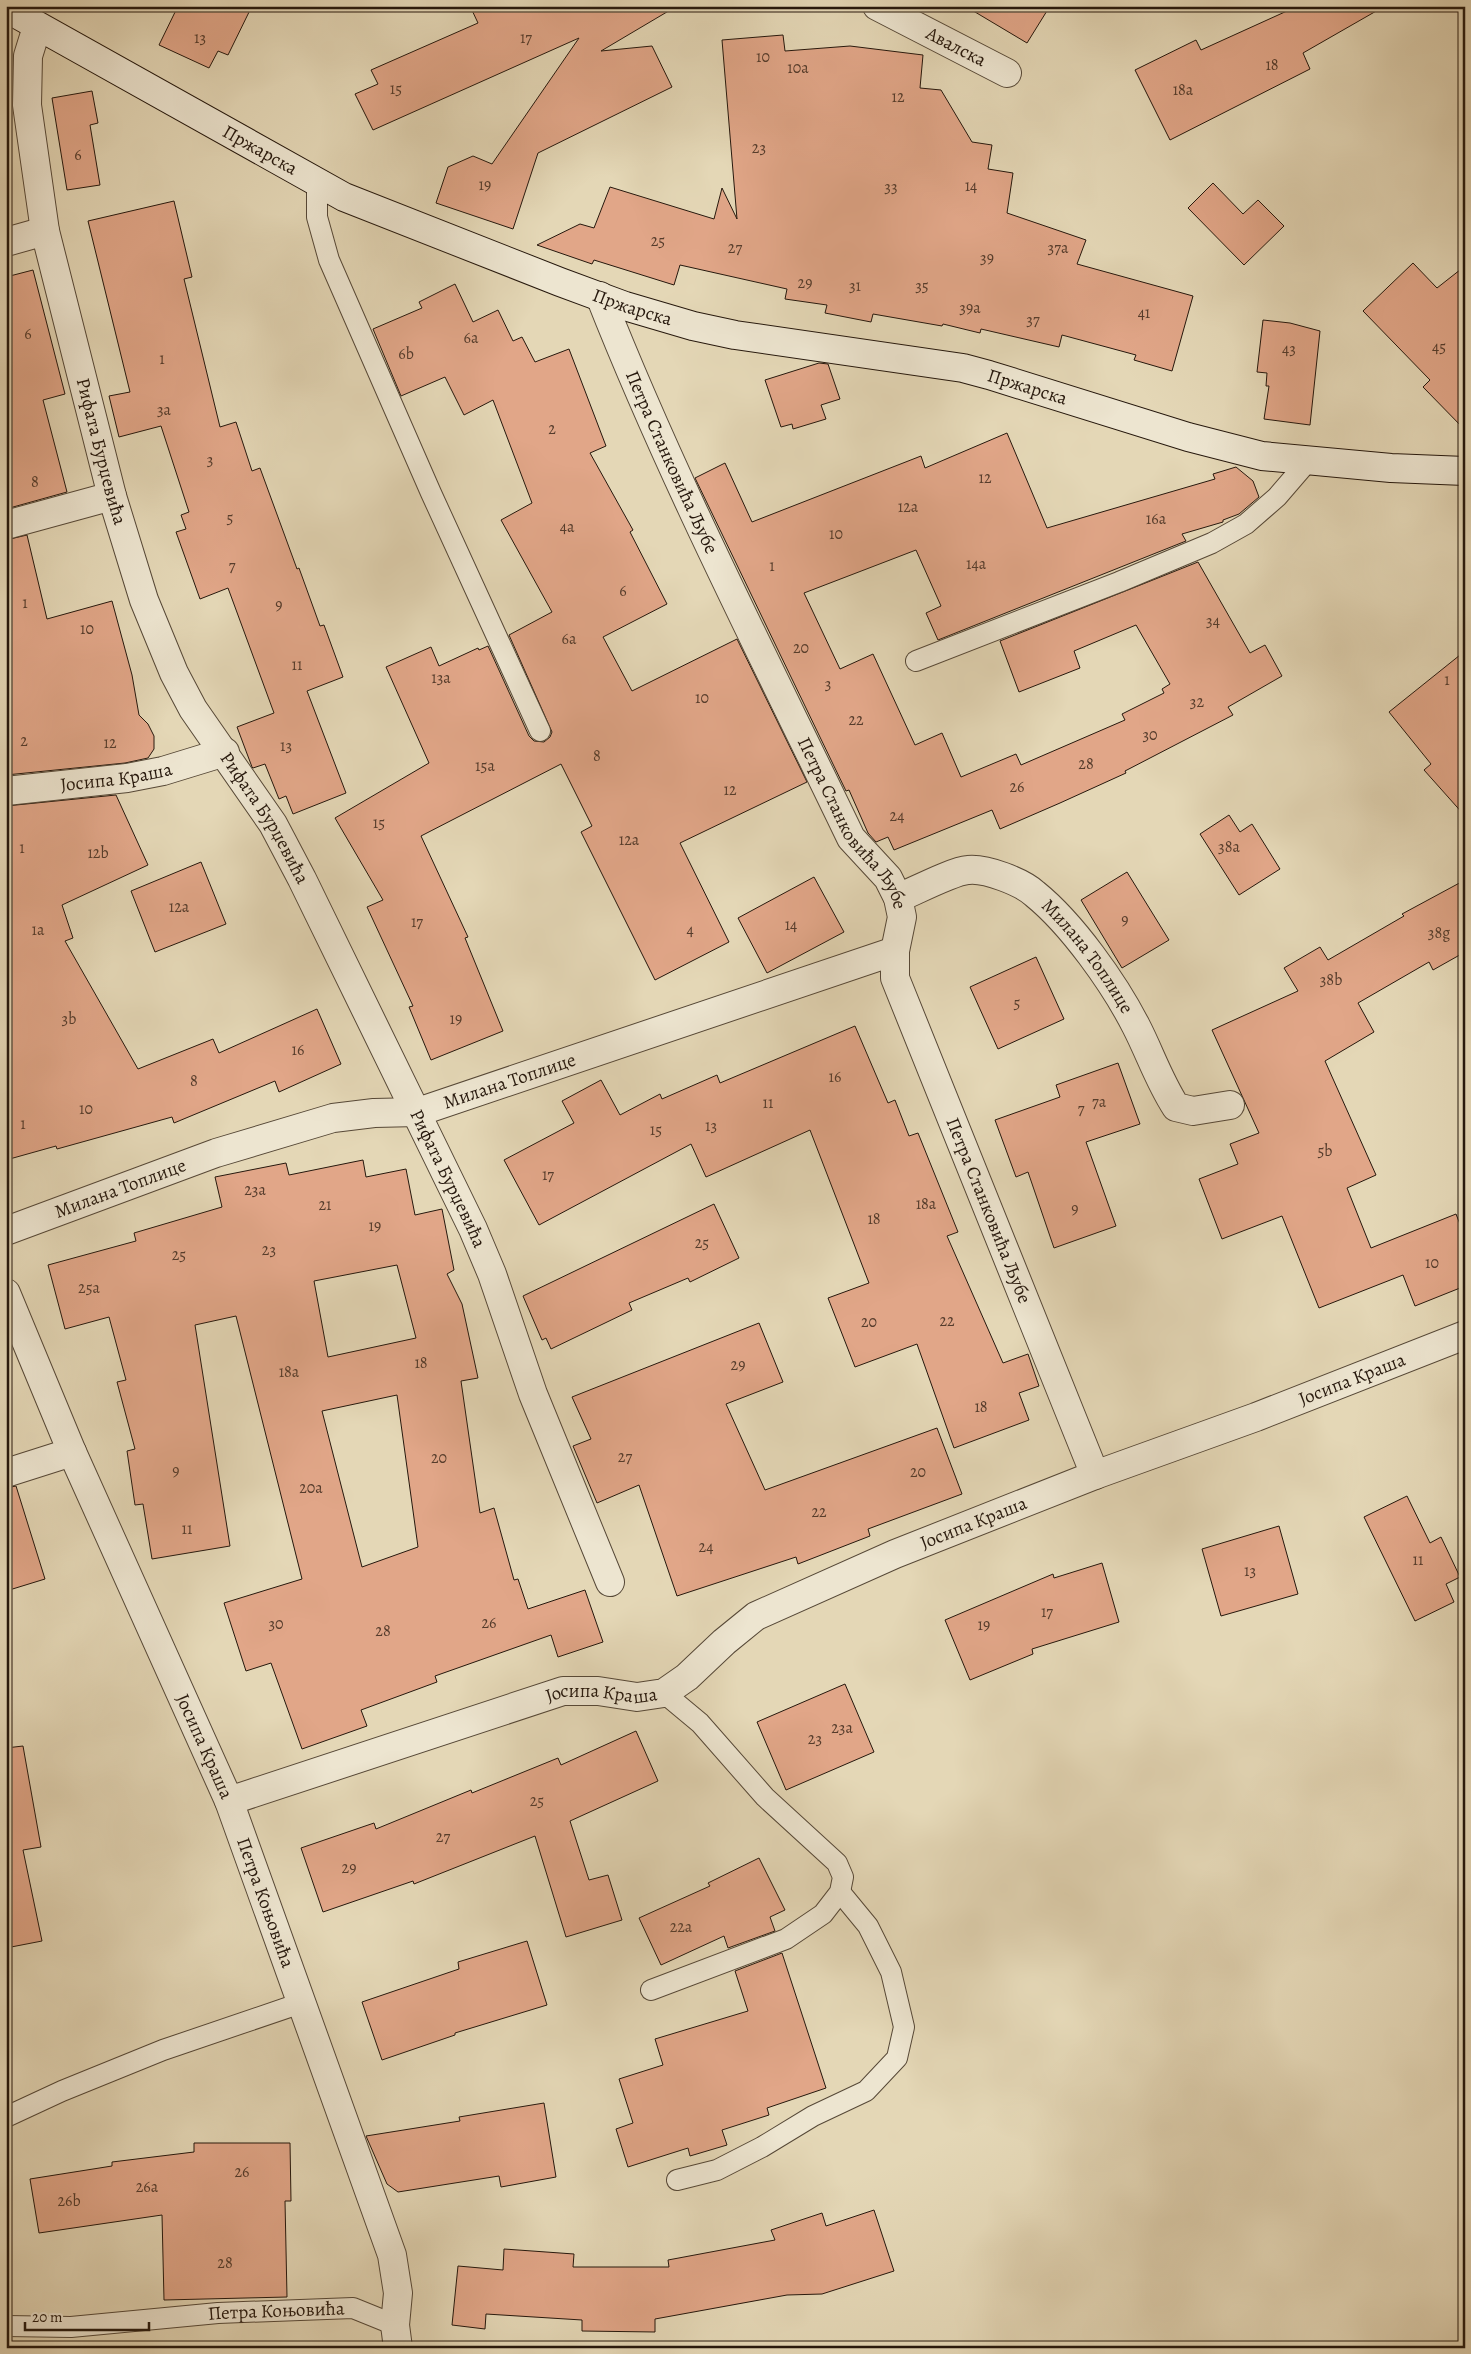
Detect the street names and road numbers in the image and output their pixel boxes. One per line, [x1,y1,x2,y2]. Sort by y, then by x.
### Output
street label: Авалска [921,20,991,73]
street label: Пржарска [218,119,302,182]
street label: Пржарска [589,282,675,332]
street label: Пржарска [984,362,1071,412]
street label: Петра Станковића Љубе [619,367,724,558]
street label: Рифата Бурџевића [70,375,133,528]
street label: Петра Станковића Љубе [791,733,913,911]
street label: Рифата Бурџевића [214,747,315,889]
street label: Јосипа Краша [59,756,176,798]
street label: Милана Топлице [1036,893,1140,1018]
street label: Милана Топлице [440,1047,579,1116]
street label: Рифата Бурџевића [403,1105,493,1252]
street label: Петра Станковића Љубе [939,1114,1038,1307]
street label: Милана Топлице [51,1152,190,1225]
street label: Јосипа Краша [1295,1347,1409,1412]
street label: Јосипа Краша [916,1490,1031,1556]
street label: Јосипа Краша [542,1678,659,1710]
street label: Јосипа Краша [169,1690,240,1803]
street label: Петра Коњовића [230,1834,301,1972]
street label: Петра Коњовића [207,2295,345,2327]

